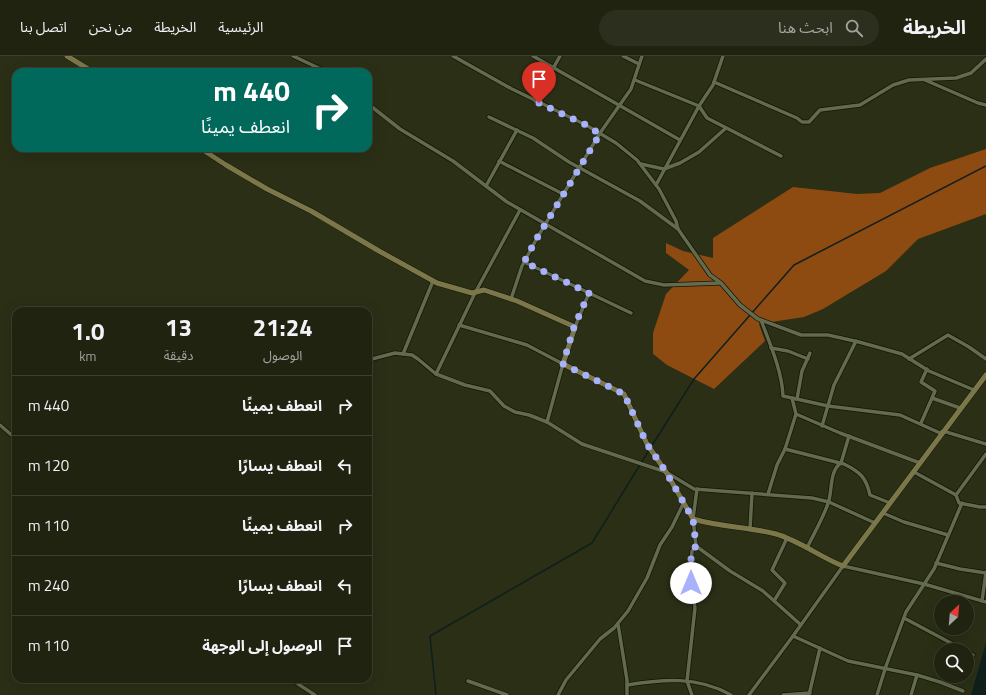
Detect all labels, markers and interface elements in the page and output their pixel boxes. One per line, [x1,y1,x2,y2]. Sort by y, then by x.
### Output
search box [599,10,879,46]
text: الخريطة [903,12,966,41]
text: اتصل بنا [20,16,67,37]
text: من نحن [89,16,132,37]
text: الخريطة [154,16,196,37]
text: الرئيسية [218,16,263,37]
text: ابحث هنا [778,16,833,39]
icon: search [843,17,865,39]
pin [522,62,556,103]
icon: arrive [528,68,550,90]
text: 440 m [213,69,290,112]
icon: right [304,84,356,136]
text: انعطف يمينًا [201,113,290,140]
text: 13 [165,309,192,345]
text: 21:24 [253,309,313,345]
text: 1.0 [71,313,104,349]
text: دقيقة [164,345,193,365]
text: الوصول [263,345,302,365]
text: km [79,346,96,366]
text: 440 m [28,394,69,417]
text: انعطف يمينًا [242,394,322,417]
icon: right [334,395,356,417]
text: 120 m [28,454,69,477]
text: انعطف يسارًا [238,454,322,477]
icon: left [334,455,356,477]
text: 110 m [28,514,69,537]
text: انعطف يمينًا [242,514,322,537]
icon: right [334,515,356,537]
position arrow [670,562,712,604]
text: 240 m [28,574,69,597]
text: انعطف يسارًا [238,574,322,597]
icon: left [334,575,356,597]
north arrow [934,595,974,635]
map controls [934,595,974,683]
text: 110 m [28,634,69,657]
text: الوصول إلى الوجهة [202,634,322,657]
icon: arrive [334,635,356,657]
button: search [934,643,974,683]

